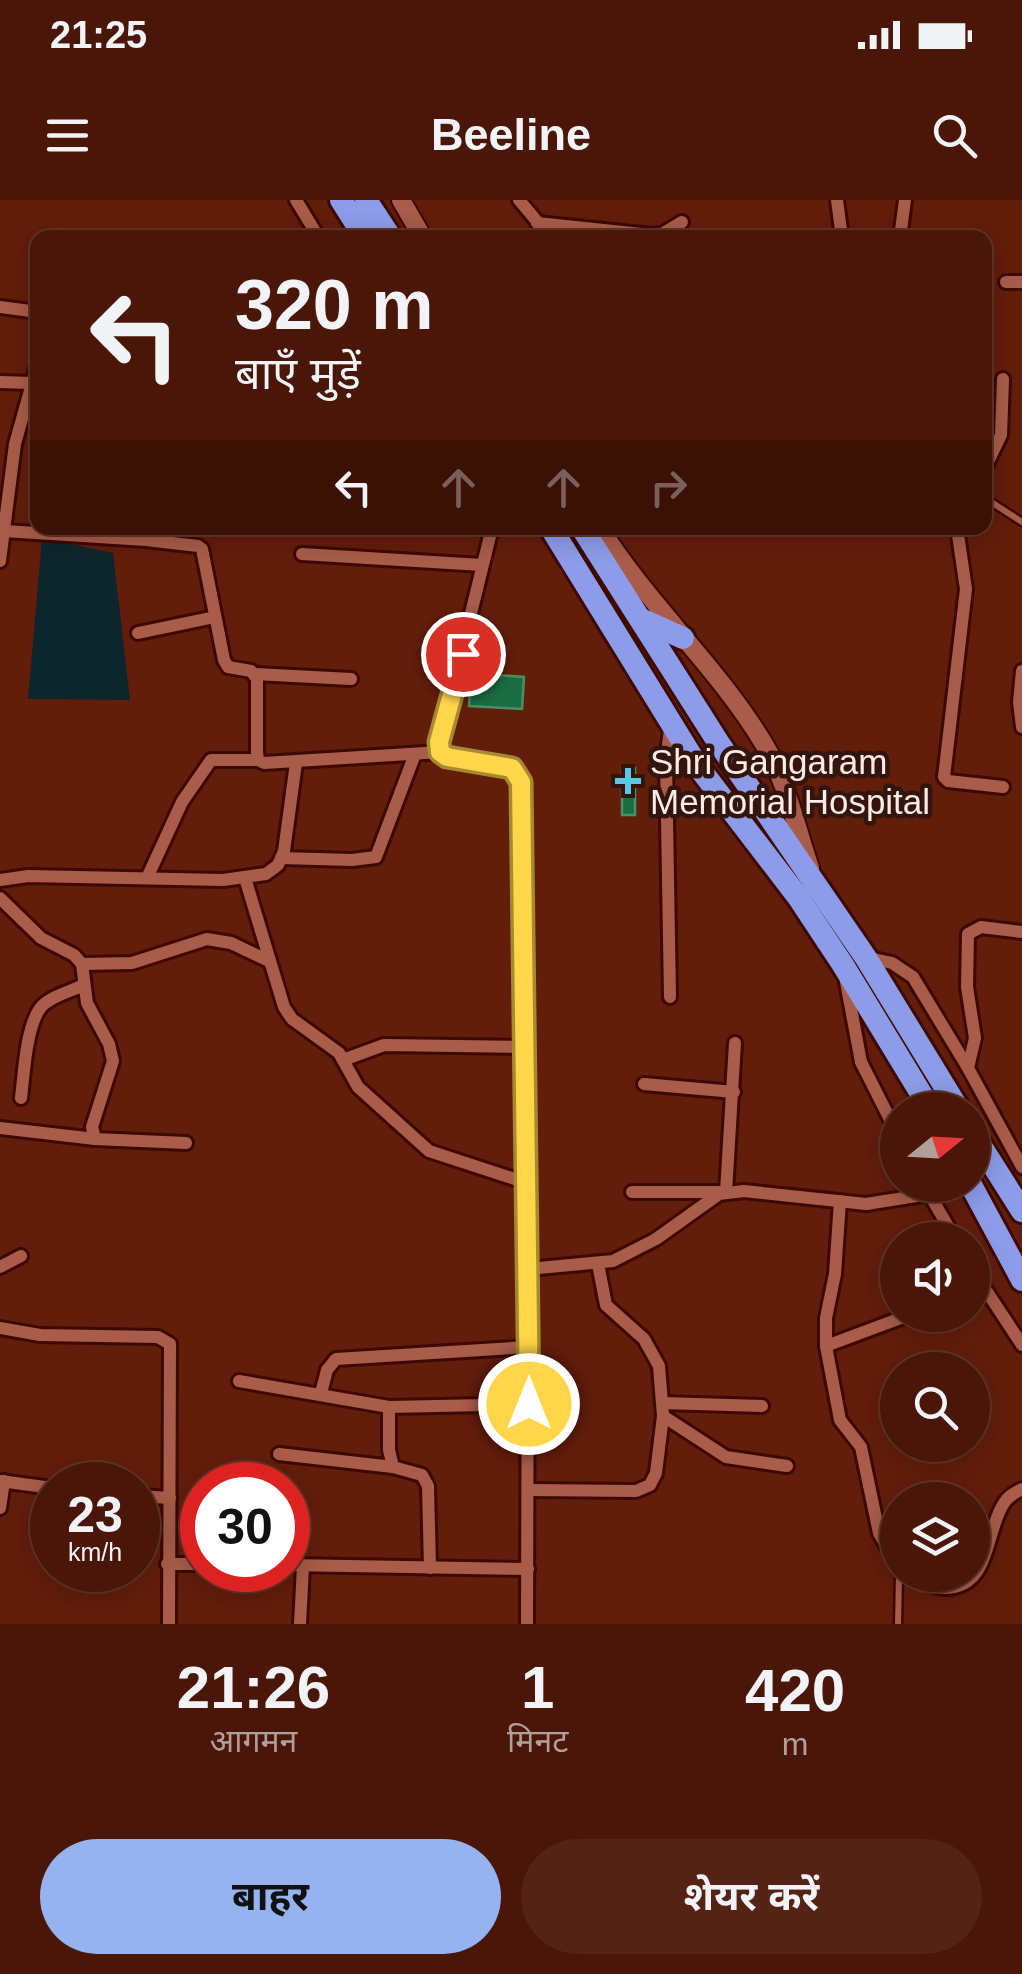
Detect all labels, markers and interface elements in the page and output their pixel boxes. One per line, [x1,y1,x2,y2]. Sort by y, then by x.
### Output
text: 21:25 [50,14,147,56]
icon: menu [40,108,95,163]
icon: search [927,108,982,163]
text: Beeline [431,109,591,160]
text: 320 m [235,266,433,344]
icon: left [70,270,200,400]
text: बाएँ मुड़ें [235,348,361,399]
icon: left [326,460,381,515]
icon: ahead [431,460,486,515]
icon: ahead [536,460,591,515]
icon: right [641,460,696,515]
pin [421,612,506,697]
icon: arrive [436,627,491,682]
place label: Shri Gangaram Memorial Hospital [650,742,930,821]
marker: Shri Gangaram Memorial Hospital [615,768,641,794]
north arrow [880,1092,990,1202]
map controls [880,1092,990,1592]
button: sound [880,1222,990,1332]
position arrow [477,1352,581,1456]
button: search [880,1352,990,1462]
speed limit sign: 30 [180,1462,310,1592]
button: layers [880,1482,990,1592]
text: 23 [67,1487,123,1543]
text: km/h [68,1538,122,1566]
text: 21:26 [177,1654,330,1721]
text: 1 [521,1654,554,1721]
text: 420 [745,1657,845,1724]
text: आगमन [210,1723,297,1759]
text: मिनट [507,1723,568,1759]
text: m [782,1726,808,1762]
button: बाहर [40,1839,501,1954]
button: शेयर करें [521,1839,982,1954]

